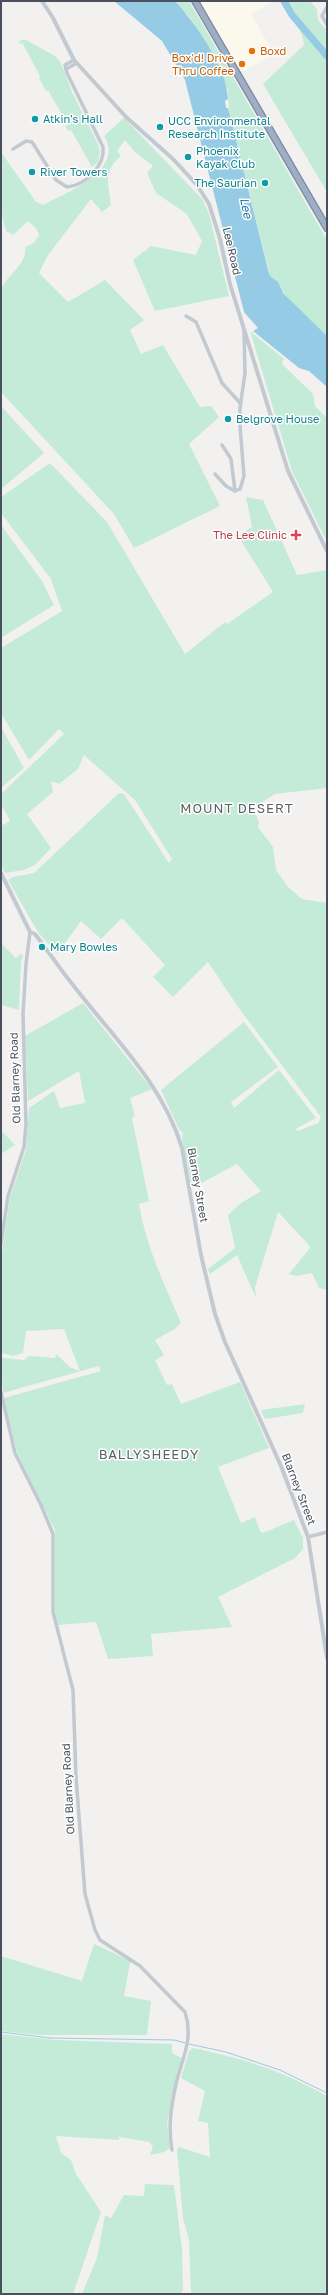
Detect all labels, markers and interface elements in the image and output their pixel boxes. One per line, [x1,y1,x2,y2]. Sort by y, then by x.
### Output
place label: Boxd [260,44,286,57]
marker: Boxd [247,46,257,56]
place label: Box'd! Drive Thru Coffee [172,51,234,77]
marker: Box'd! Drive Thru Coffee [237,59,247,69]
place label: Atkin's Hall [43,112,103,125]
marker: Atkin's Hall [30,114,40,124]
place label: UCC Environmental Research Institute [168,114,271,140]
marker: UCC Environmental Research Institute [155,122,165,132]
place label: Phoenix Kayak Club [196,144,255,170]
marker: Phoenix Kayak Club [183,152,193,162]
place label: River Towers [40,165,108,178]
marker: River Towers [27,167,37,177]
place label: The Saurian [194,176,257,189]
marker: The Saurian [260,178,270,188]
water label: Lee [237,196,256,221]
street label: Lee Road [221,226,244,276]
place label: Belgrove House [236,412,319,425]
marker: Belgrove House [223,414,233,424]
place label: The Lee Clinic [213,528,287,541]
marker: The Lee Clinic [290,529,302,541]
district label: MOUNT DESERT [180,800,294,816]
place label: Mary Bowles [50,940,118,953]
marker: Mary Bowles [37,942,47,952]
street label: Old Blarney Road [6,1032,23,1124]
street label: Blarney Street [186,1146,211,1223]
district label: BALLYSHEEDY [99,1446,199,1462]
street label: Blarney Street [280,1451,319,1527]
street label: Old Blarney Road [59,1743,76,1835]

